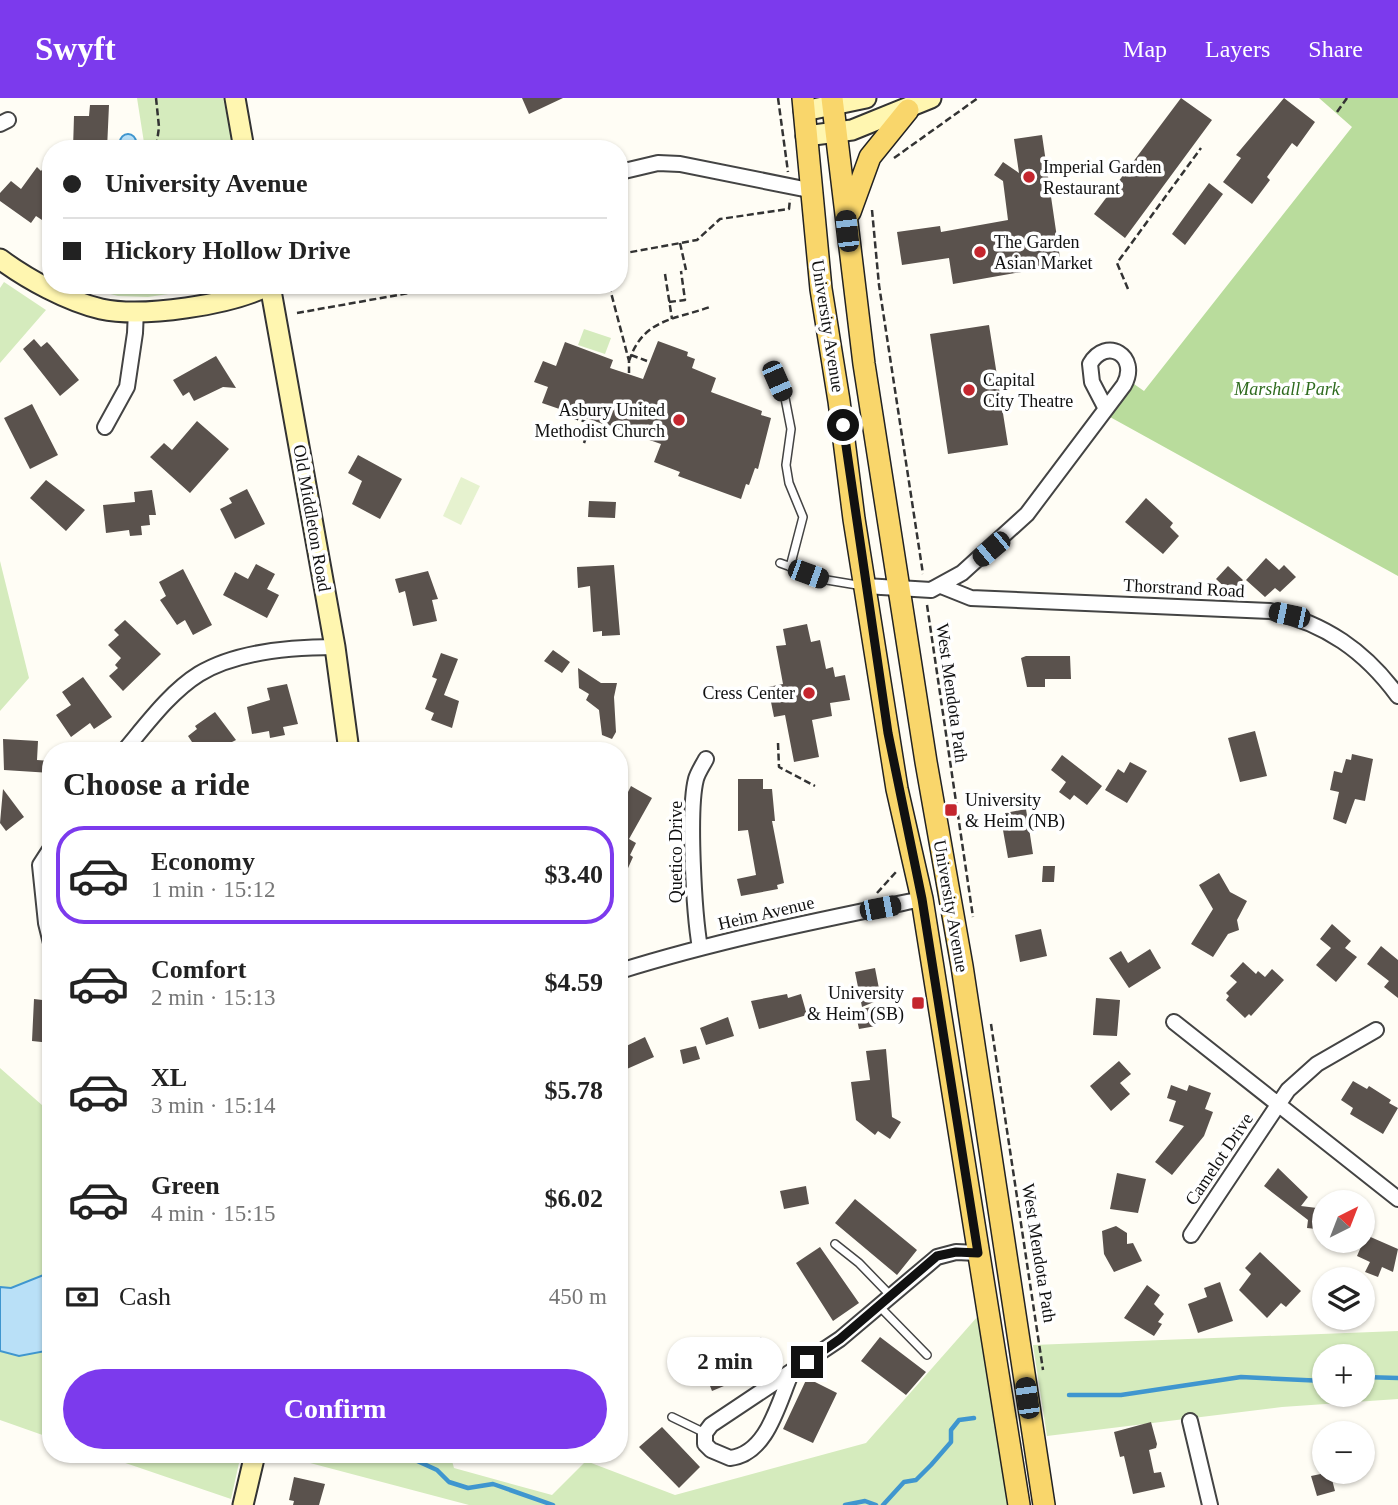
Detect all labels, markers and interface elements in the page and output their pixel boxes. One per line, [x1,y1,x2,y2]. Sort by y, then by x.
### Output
text: Swyft [35,31,116,67]
text: Map [1123,36,1167,62]
text: Layers [1205,36,1270,62]
text: Share [1308,36,1363,62]
place label: Imperial Garden Restaurant [1043,157,1161,198]
text: University Avenue [105,169,307,198]
marker: Imperial Garden Restaurant [1021,169,1037,185]
car [835,209,860,253]
place label: The Garden Asian Market [994,232,1092,273]
text: Hickory Hollow Drive [105,236,351,265]
marker: The Garden Asian Market [972,244,988,260]
street label: University Avenue [808,258,848,394]
car [759,358,796,404]
place label: Capital City Theatre [983,370,1073,411]
park label: Marshall Park [1233,379,1341,399]
marker: Capital City Theatre [961,382,977,398]
place label: Asbury United Methodist Church [535,400,665,441]
route start [827,409,859,441]
marker: Asbury United Methodist Church [671,412,687,428]
street label: Old Middleton Road [289,443,335,593]
car [969,527,1014,571]
car [785,557,832,591]
street label: Thorstrand Road [1123,575,1245,601]
car [1267,600,1312,630]
street label: West Mendota Path [932,622,972,764]
place label: Cress Center [703,683,795,703]
marker: Cress Center [801,685,817,701]
text: Choose a ride [63,766,250,802]
place label: University & Heim (NB) [965,790,1065,832]
street label: Quetico Drive [666,801,686,903]
marker: University & Heim (NB) [943,802,959,818]
street label: University Avenue [930,838,972,974]
icon: car [67,844,130,907]
text: Economy [151,847,255,876]
text: $3.40 [545,860,603,889]
text: 1 min · 15:12 [151,877,276,902]
street label: Heim Avenue [716,892,816,934]
car [858,894,903,922]
icon: car [67,952,130,1015]
text: Comfort [151,955,246,984]
text: $4.59 [545,968,603,997]
place label: University & Heim (SB) [807,983,904,1025]
text: 2 min · 15:13 [151,985,276,1010]
marker: University & Heim (SB) [910,995,926,1011]
icon: car [67,1060,130,1123]
text: XL [151,1063,187,1092]
text: $5.78 [545,1076,603,1105]
text: 3 min · 15:14 [151,1093,276,1118]
street label: Camelot Drive [1181,1109,1257,1209]
icon: car [67,1168,130,1231]
text: Green [151,1171,220,1200]
street label: West Mendota Path [1018,1182,1060,1324]
text: $6.02 [545,1184,603,1213]
north arrow [1312,1190,1376,1253]
map controls [1312,1190,1375,1484]
text: 4 min · 15:15 [151,1201,276,1226]
button: layers [1312,1267,1375,1330]
icon: cash [63,1278,101,1316]
text: Cash [119,1282,171,1311]
text: 450 m [549,1284,607,1309]
callout: 2 min [667,1338,782,1386]
button: + [1312,1344,1375,1407]
route end [791,1346,823,1378]
text: 2 min [697,1349,753,1374]
button: Confirm [63,1369,607,1449]
car [1014,1376,1041,1420]
button: − [1312,1421,1375,1484]

